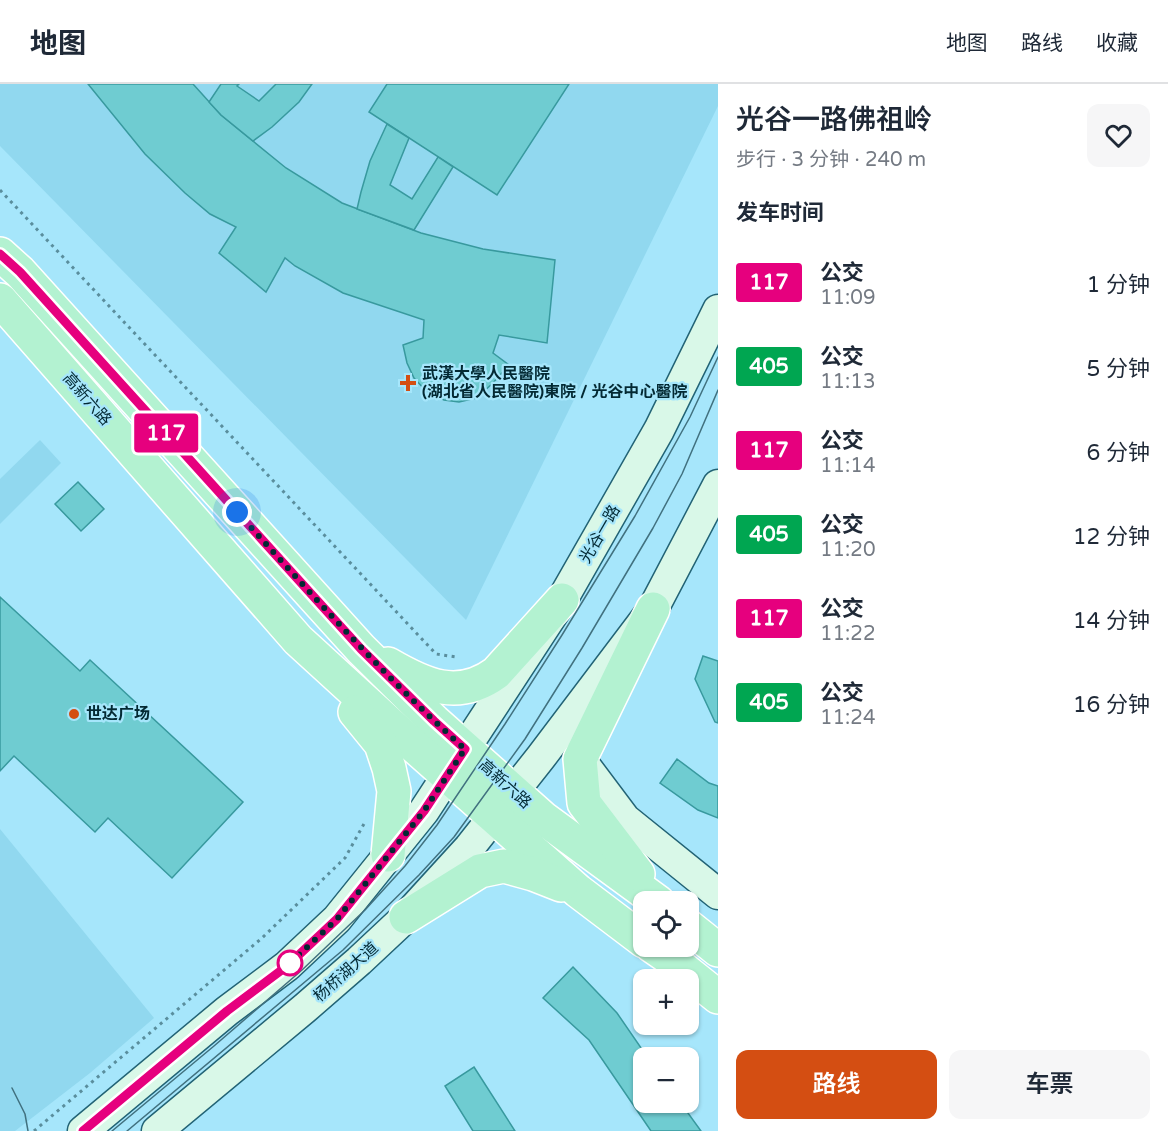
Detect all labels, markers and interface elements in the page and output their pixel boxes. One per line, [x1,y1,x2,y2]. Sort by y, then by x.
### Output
text: 地图 [30,27,86,61]
text: 地图 [946,31,988,56]
text: 路线 [1021,31,1063,56]
text: 收藏 [1096,31,1138,56]
text: 光谷一路佛祖岭 [736,103,932,137]
button: heart [1087,104,1150,167]
text: 步行 · 3 分钟 · 240 m [736,148,926,172]
text: 发车时间 [736,200,824,226]
text: 公交 [820,260,864,286]
text: 117 [749,270,789,295]
text: 1 分钟 [1086,272,1150,298]
text: 11:09 [820,286,875,310]
text: 公交 [820,344,864,370]
text: 405 [749,354,789,379]
text: 5 分钟 [1086,356,1150,382]
place label: 武漢大學人民醫院 (湖北省人民醫院)東院 / 光谷中心醫院 [422,364,687,402]
street label: 高新六路 [58,368,116,430]
text: 11:13 [820,370,875,394]
marker: 武漢大學人民醫院 (湖北省人民醫院)東院 / 光谷中心醫院 [399,374,417,392]
line badge: 117 [132,414,201,452]
text: 117 [146,421,186,446]
text: 公交 [820,428,864,454]
text: 117 [749,438,789,463]
text: 6 分钟 [1086,440,1150,466]
text: 11:14 [820,454,875,478]
your location [222,497,252,527]
street label: 光谷一路 [575,501,625,567]
text: 公交 [820,512,864,538]
text: 405 [749,522,789,547]
text: 12 分钟 [1073,524,1150,550]
text: 11:20 [820,538,875,562]
text: 公交 [820,596,864,622]
text: 117 [749,606,789,631]
text: 14 分钟 [1073,608,1150,634]
text: 11:22 [820,622,875,646]
text: 公交 [820,680,864,706]
text: 405 [749,690,789,715]
text: 16 分钟 [1073,692,1150,718]
place label: 世达广场 [86,704,150,724]
text: 11:24 [820,706,875,730]
marker: 世达广场 [67,707,81,721]
street label: 高新六路 [475,755,535,813]
map controls [633,891,699,1113]
button: locate [633,891,699,957]
street label: 杨桥湖大道 [310,938,382,1006]
unlabelled marker [277,950,303,976]
button: + [633,969,699,1035]
button: − [633,1047,699,1113]
button: 路线 [736,1050,937,1119]
button: 车票 [949,1050,1150,1119]

